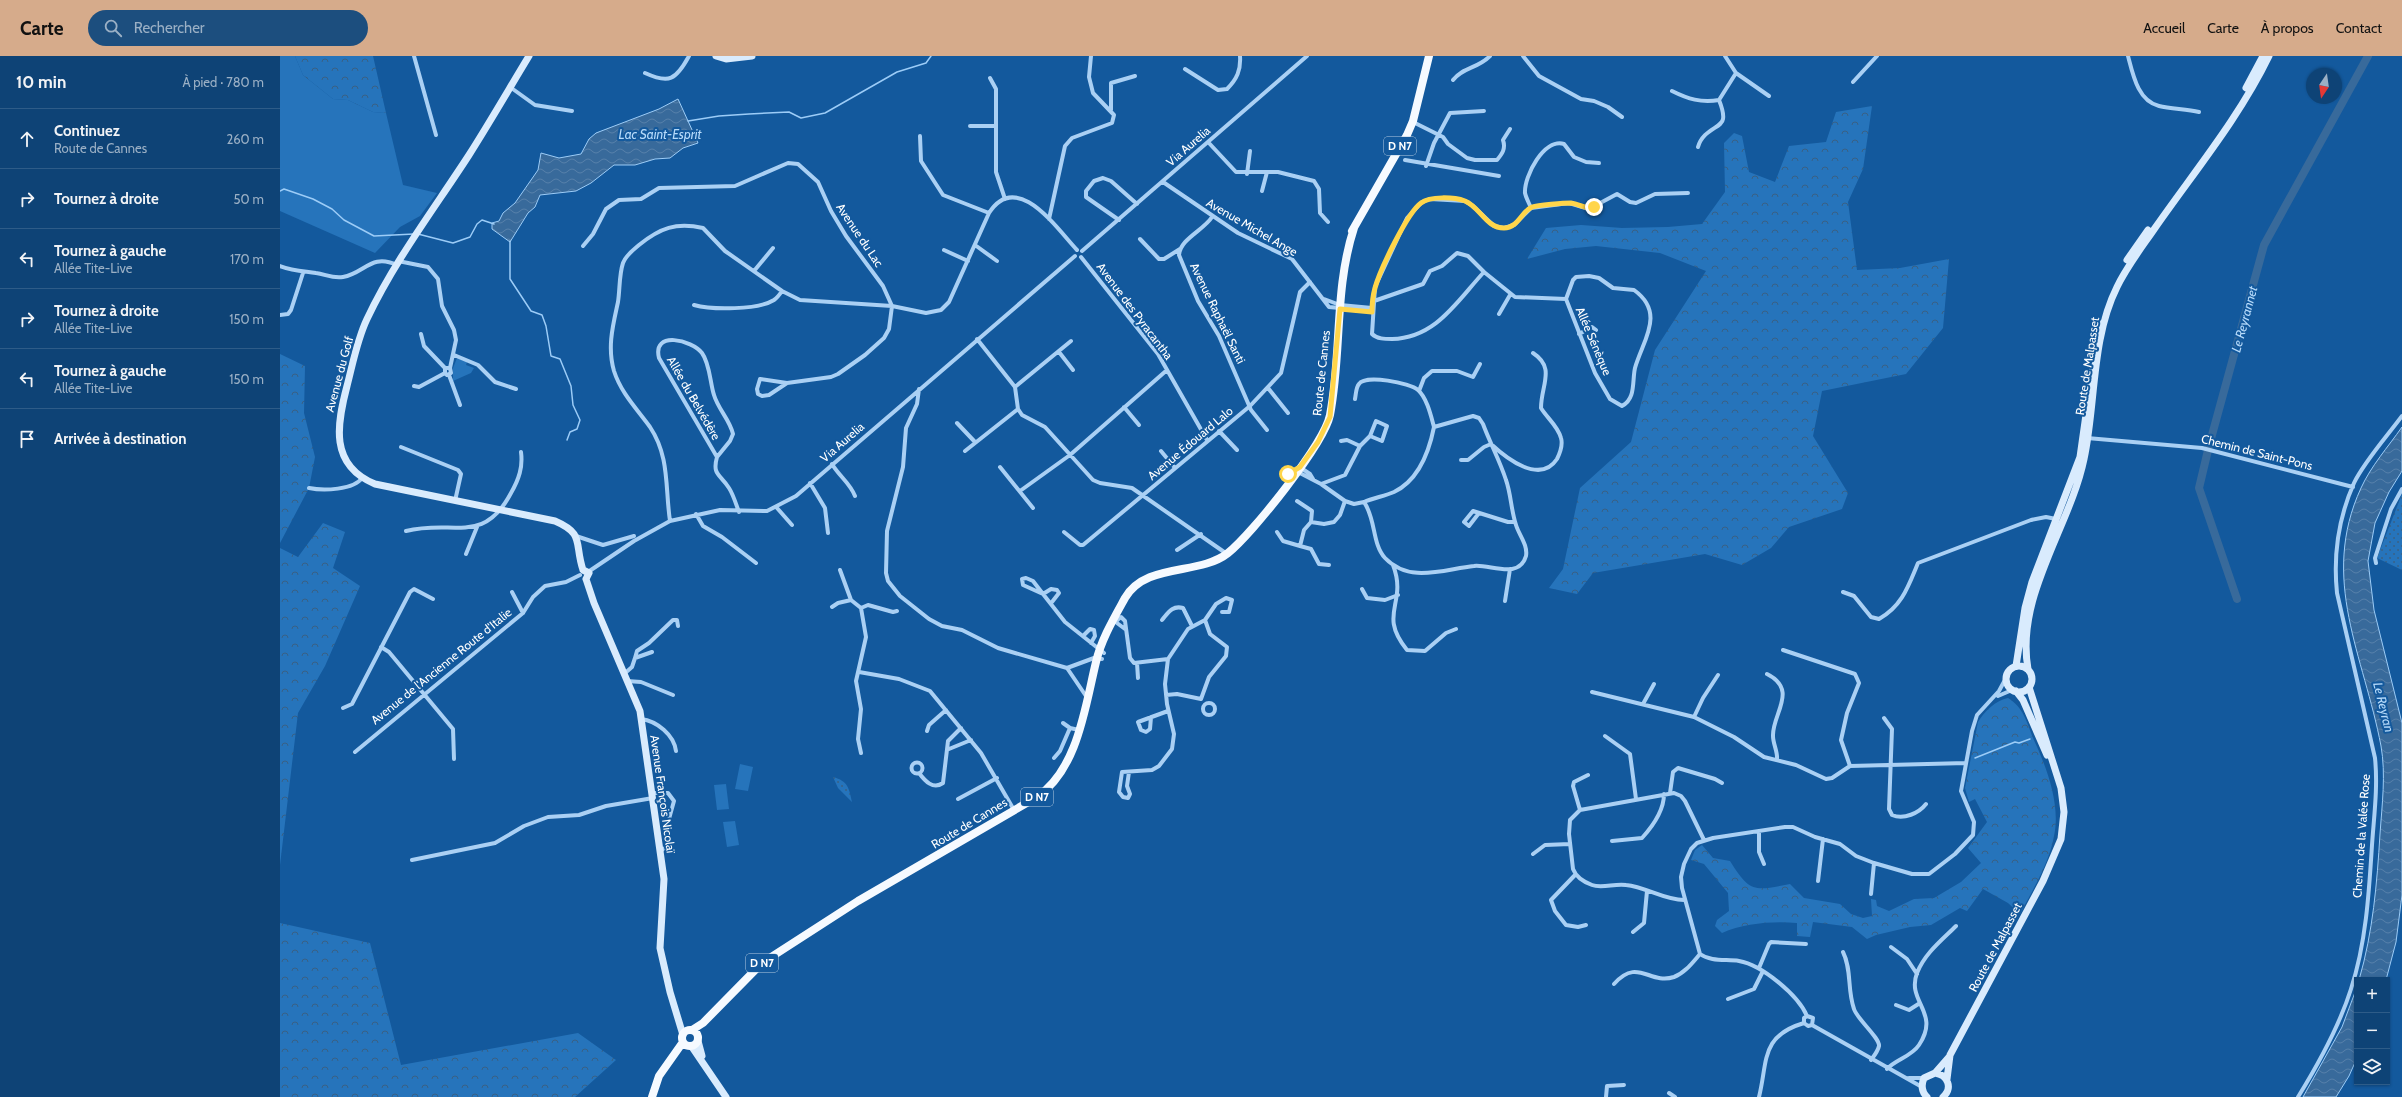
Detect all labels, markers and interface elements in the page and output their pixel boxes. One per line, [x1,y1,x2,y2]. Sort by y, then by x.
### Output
search box [88,10,368,46]
text: Carte [20,17,64,40]
icon: search [102,17,124,39]
text: Rechercher [134,19,205,37]
text: Accueil [2143,19,2185,37]
text: Carte [2207,19,2239,37]
text: À propos [2261,19,2314,37]
text: Contact [2336,19,2382,37]
north arrow [2306,68,2342,104]
text: 10 min [16,72,66,92]
text: À pied · 780 m [182,74,264,90]
text: Continuez [54,122,120,140]
street label: Via Aurelia [1163,123,1213,169]
water label: Lac Saint-Esprit [619,126,702,142]
icon: ahead [16,128,38,150]
text: 260 m [226,131,264,147]
road number: D N7 [1384,137,1416,155]
text: Route de Cannes [54,140,147,156]
icon: right [16,188,38,210]
text: Tournez à droite [54,190,159,208]
text: 50 m [234,191,264,207]
street label: Avenue Michel Ange [1204,195,1300,259]
route end [1585,198,1603,216]
street label: Avenue du Lac [833,200,887,270]
text: Tournez à gauche [54,242,166,260]
icon: left [16,248,38,270]
text: 170 m [230,251,264,267]
street label: Avenue des Pyracantha [1094,259,1177,363]
text: Allée Tite-Live [54,260,133,276]
street label: Avenue Raphaël Santi [1187,260,1249,366]
water label: Le Reyrannet [2228,283,2261,354]
text: Tournez à droite [54,302,159,320]
street label: Allée Sénèque [1573,304,1615,378]
icon: right [16,308,38,330]
text: 150 m [229,311,264,327]
street label: Route de Malpasset [2072,316,2102,416]
text: Allée Tite-Live [54,320,133,336]
street label: Route de Cannes [1309,329,1333,417]
street label: Avenue du Golf [322,334,356,414]
street label: Allée du Belvédère [664,353,724,443]
text: Tournez à gauche [54,362,166,380]
icon: left [16,368,38,390]
text: 150 m [229,371,264,387]
text: Allée Tite-Live [54,380,133,396]
street label: Avenue Édouard Lalo [1144,403,1236,483]
street label: Via Aurelia [817,419,867,465]
icon: arrive [16,428,38,450]
text: Arrivée à destination [54,430,186,448]
street label: Chemin de Saint-Pons [2200,431,2314,473]
route start [1279,465,1297,483]
street label: Avenue de l'Ancienne Route d'Italie [368,605,514,727]
water label: Le Reyran [2370,680,2398,734]
street label: Avenue François Nicolaï [647,734,679,854]
street label: Chemin de la Valée Rose [2349,773,2373,899]
road number: D N7 [1021,788,1053,806]
street label: Route de Cannes [928,794,1010,852]
street label: Route de Malpasset [1965,900,2025,994]
road number: D N7 [746,954,778,972]
map controls [2354,977,2390,1085]
button: + [2354,977,2390,1013]
button: − [2354,1013,2390,1049]
button: layers [2354,1049,2390,1085]

